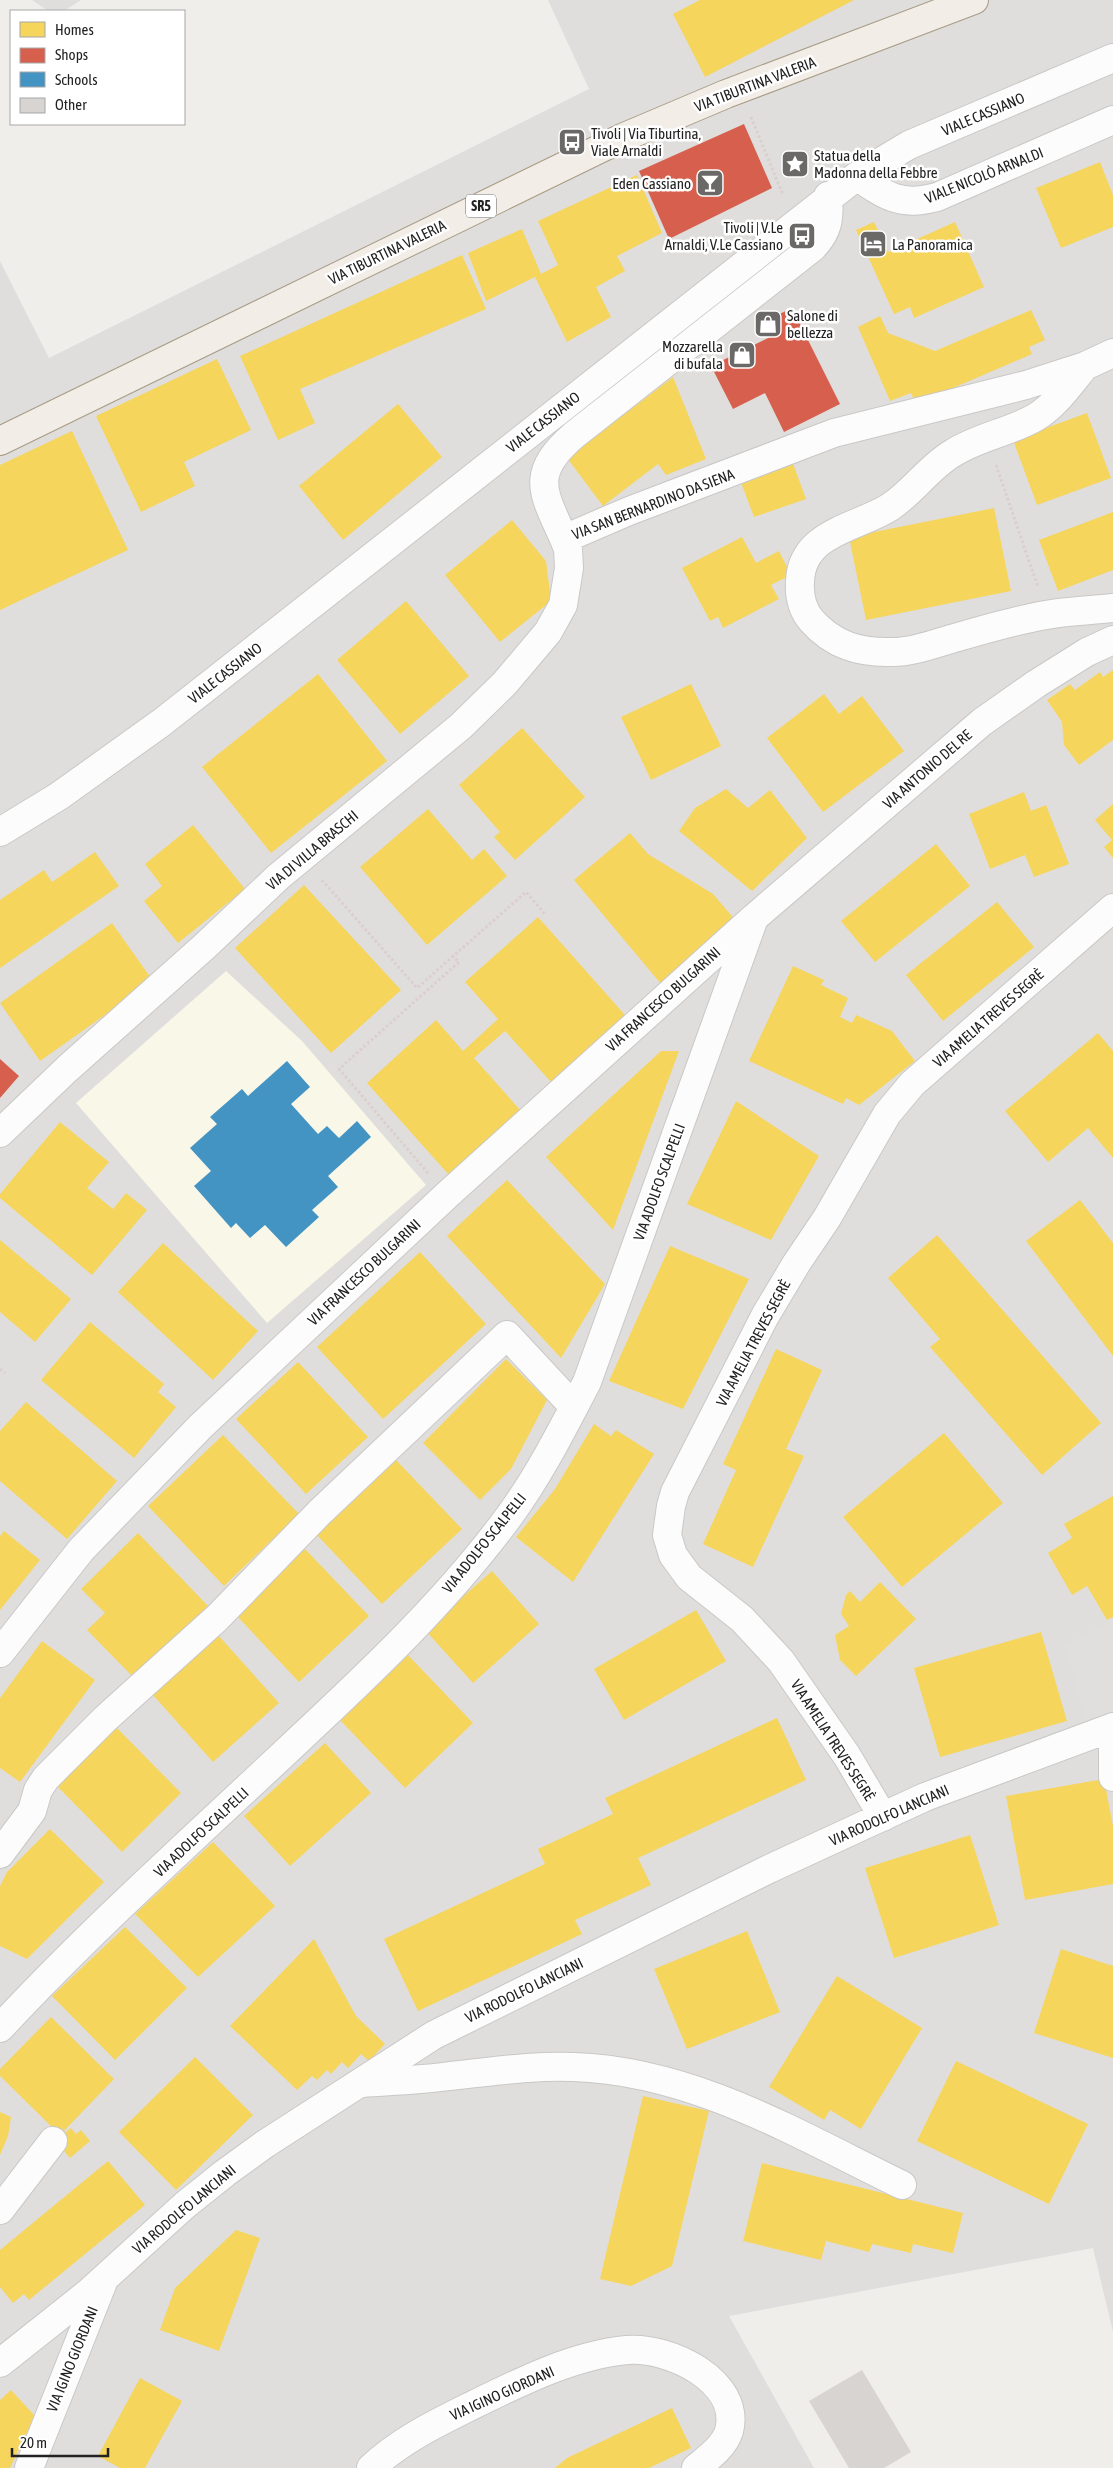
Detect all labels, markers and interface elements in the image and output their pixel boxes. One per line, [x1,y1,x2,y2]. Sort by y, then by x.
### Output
legend [10,10,185,125]
text: Homes [55,21,94,38]
text: Shops [55,46,88,63]
street label: VIA TIBURTINA VALERIA [692,53,819,115]
text: Schools [55,71,98,88]
street label: VIALE CASSIANO [939,89,1027,139]
text: Other [55,96,87,113]
place label: Tivoli | Via Tiburtina, Viale Arnaldi [591,125,702,159]
bus stop icon: Tivoli | Via Tiburtina, Viale Arnaldi [557,127,587,157]
street label: VIALE NICOLÒ ARNALDI [922,144,1046,206]
place label: Statua della Madonna della Febbre [814,147,938,181]
place icon: Statua della Madonna della Febbre [780,149,810,179]
bar icon: Eden Cassiano [695,168,725,198]
place label: Eden Cassiano [612,175,691,192]
road number: SR5 [466,195,496,218]
street label: VIA TIBURTINA VALERIA [326,216,449,288]
place label: Tivoli | V.Le Arnaldi, V.Le Cassiano [665,219,783,253]
bus stop icon: Tivoli | V.Le Arnaldi, V.Le Cassiano [787,221,817,251]
hotel icon: La Panoramica [858,229,888,259]
place label: La Panoramica [892,236,973,253]
place label: Salone di bellezza [787,307,838,341]
shop icon: Salone di bellezza [753,309,783,339]
place label: Mozzarella di bufala [662,338,723,372]
shop icon: Mozzarella di bufala [727,340,757,370]
street label: VIALE CASSIANO [503,388,583,456]
street label: VIA SAN BERNARDINO DA SIENA [570,465,737,543]
street label: VIALE CASSIANO [185,639,265,707]
street label: VIA ANTONIO DEL RE [879,725,975,812]
street label: VIA DI VILLA BRASCHI [263,807,361,893]
street label: VIA FRANCESCO BULGARINI [602,943,724,1055]
street label: VIA AMELIA TREVES SEGRÈ [929,965,1047,1071]
street label: VIA ADOLFO SCALPELLI [630,1121,688,1243]
street label: VIA FRANCESCO BULGARINI [304,1215,424,1329]
street label: VIA AMELIA TREVES SEGRÈ [713,1276,794,1409]
street label: VIA ADOLFO SCALPELLI [439,1490,529,1596]
street label: VIA AMELIA TREVES SEGRÈ [788,1676,879,1804]
street label: VIA RODOLFO LANCIANI [827,1781,951,1849]
street label: VIA ADOLFO SCALPELLI [150,1784,252,1880]
street label: VIA RODOLFO LANCIANI [462,1954,586,2026]
street label: VIA RODOLFO LANCIANI [129,2161,239,2257]
street label: VIA IGINO GIORDANI [43,2304,101,2414]
street label: VIA IGINO GIORDANI [447,2362,557,2424]
scale bar [12,2426,109,2458]
text: 20 m [20,2434,47,2451]

